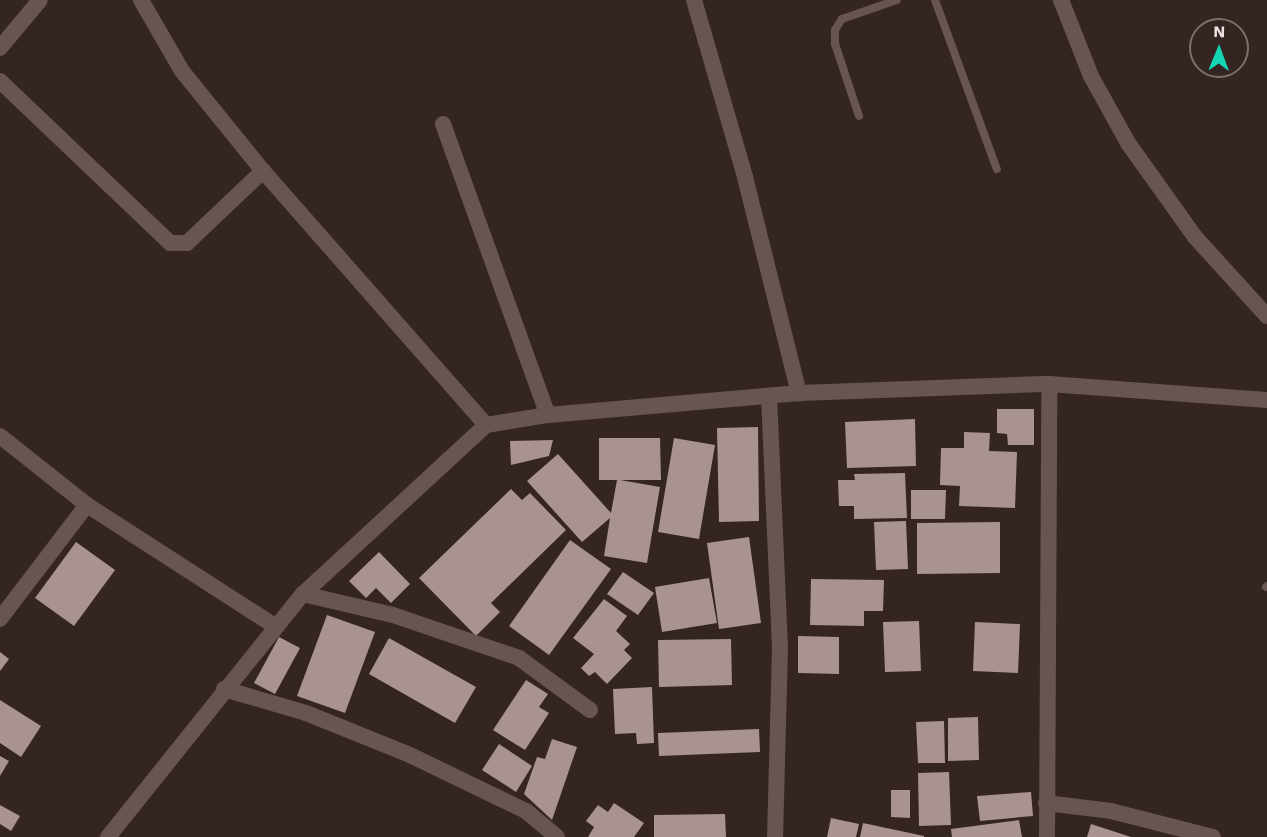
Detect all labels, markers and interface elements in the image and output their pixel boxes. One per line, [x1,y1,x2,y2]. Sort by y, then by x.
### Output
north arrow [1189,18,1249,78]
text: N [1213,22,1225,41]

